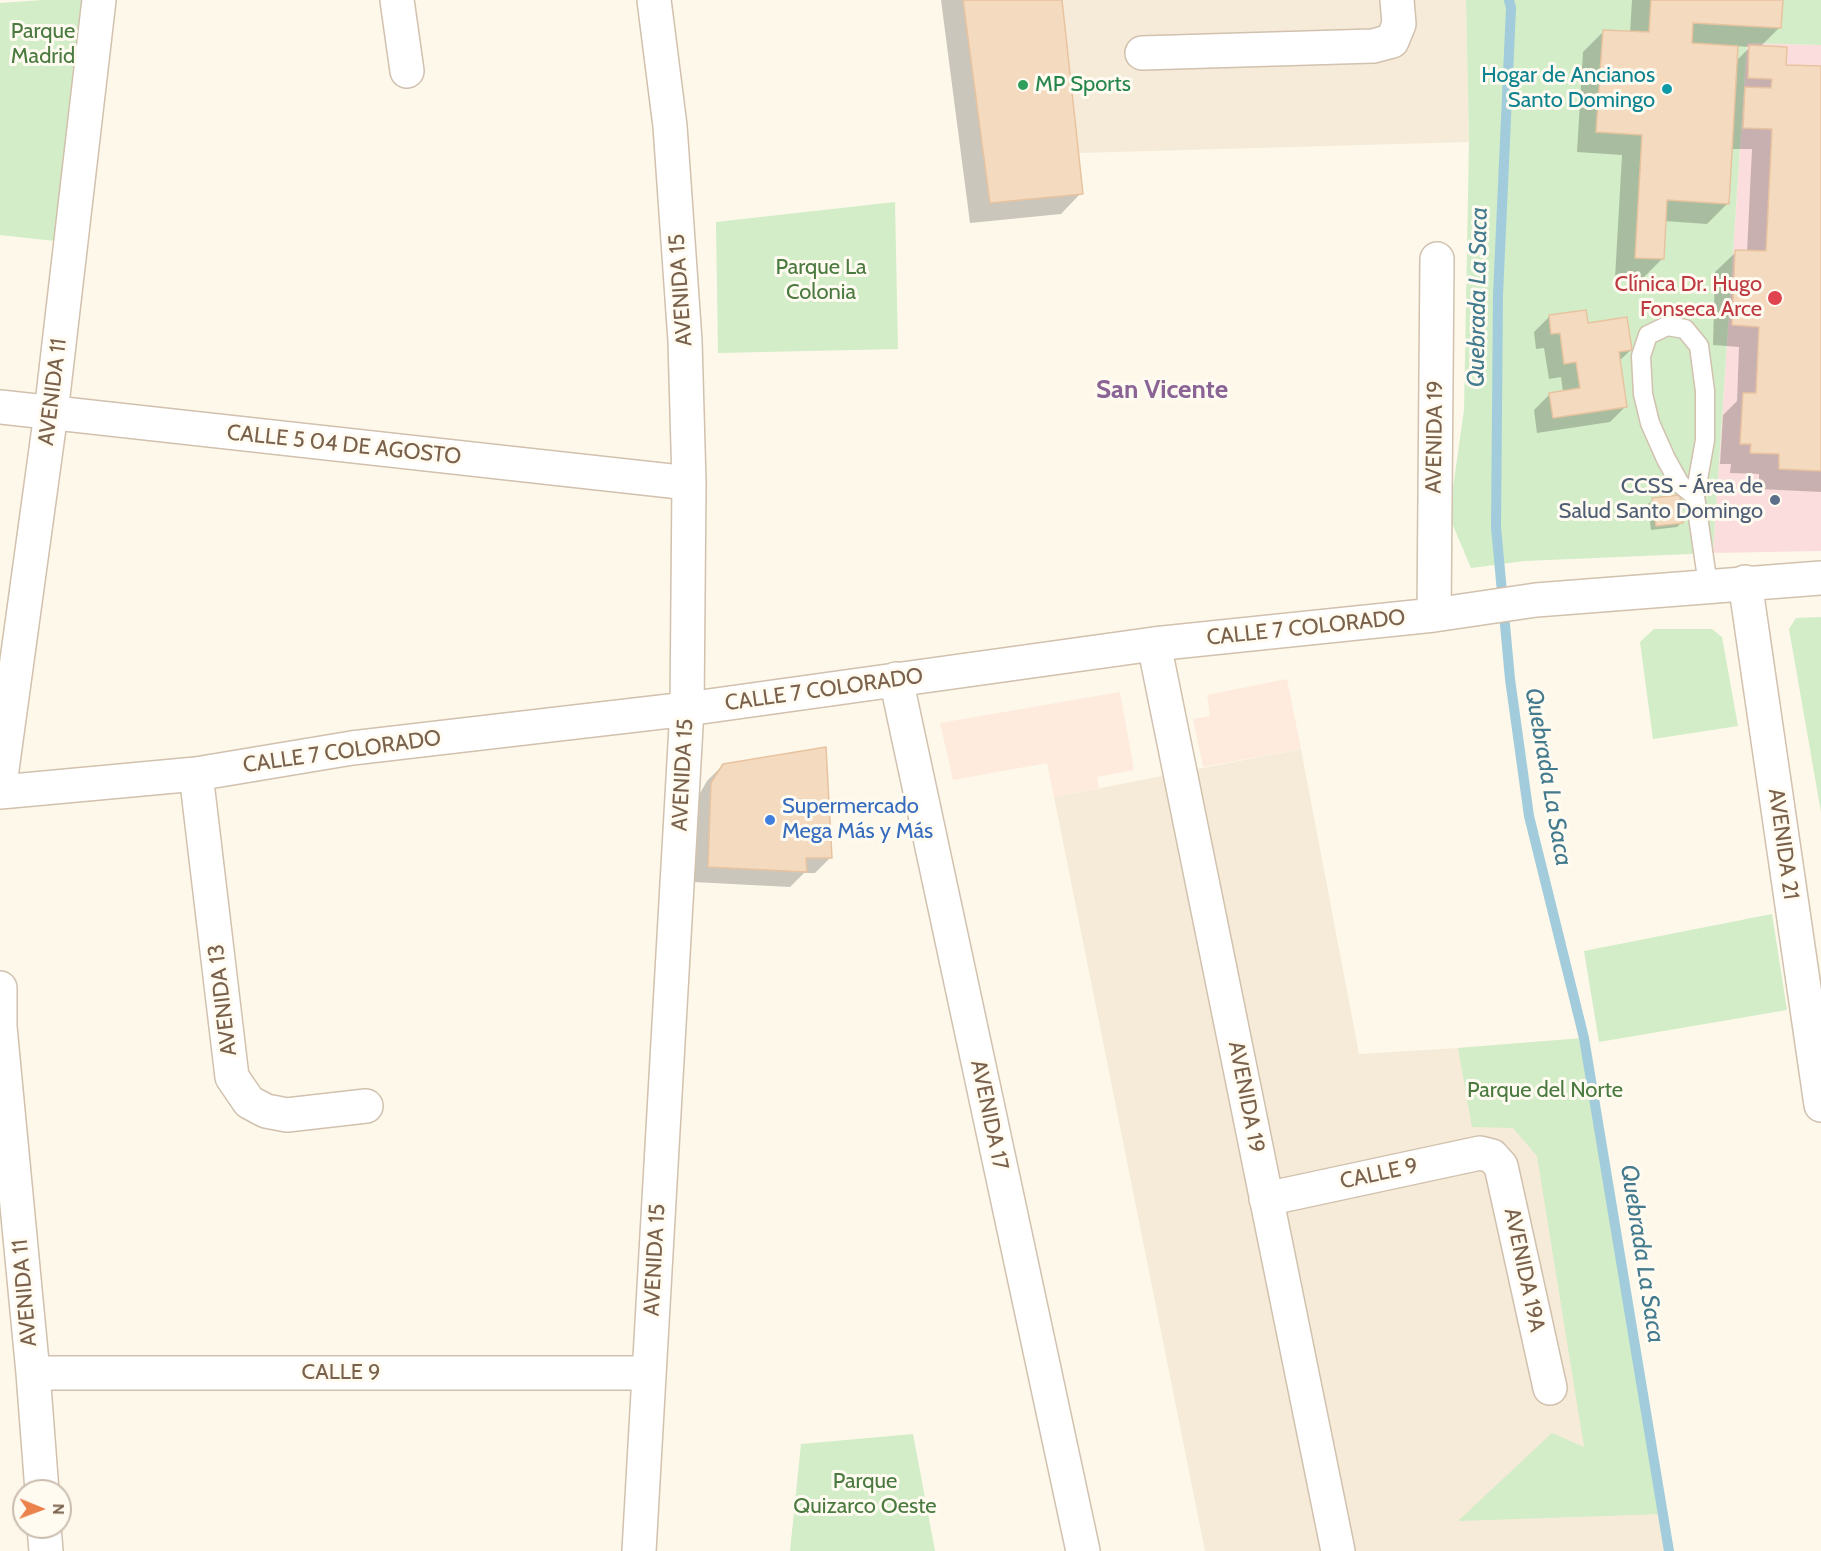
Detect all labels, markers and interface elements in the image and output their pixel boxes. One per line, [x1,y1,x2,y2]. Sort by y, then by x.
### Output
park label: Parque Madrid [11,19,75,70]
place label: Hogar de Ancianos Santo Domingo [1481,63,1655,114]
place label: MP Sports [1035,72,1131,98]
marker: MP Sports [1016,78,1030,92]
marker: Hogar de Ancianos Santo Domingo [1660,82,1674,96]
water label: Quebrada La Saca [1462,207,1494,387]
street label: AVENIDA 15 [664,233,698,347]
park label: Parque La Colonia [775,255,867,306]
place label: Clínica Dr. Hugo Fonseca Arce [1615,272,1762,324]
marker: Clínica Dr. Hugo Fonseca Arce [1766,289,1784,307]
street label: AVENIDA 11 [33,337,73,447]
district label: San Vicente [1096,374,1228,406]
street label: AVENIDA 19 [1421,380,1449,494]
street label: CALLE 5 04 DE AGOSTO [226,420,462,470]
place label: CCSS - Área de Salud Santo Domingo [1559,474,1763,526]
marker: CCSS - Área de Salud Santo Domingo [1768,493,1782,507]
street label: CALLE 7 COLORADO [1205,604,1407,652]
street label: CALLE 7 COLORADO [723,663,925,717]
water label: Quebrada La Saca [1518,686,1578,868]
street label: AVENIDA 15 [667,718,699,832]
street label: CALLE 7 COLORADO [241,725,443,779]
street label: AVENIDA 21 [1762,787,1804,901]
place label: Supermercado Mega Más y Más [782,794,933,846]
marker: Supermercado Mega Más y Más [763,813,777,827]
street label: AVENIDA 13 [203,943,243,1057]
street label: AVENIDA 19 [1222,1039,1270,1155]
street label: AVENIDA 17 [964,1058,1014,1172]
park label: Parque del Norte [1467,1078,1623,1104]
street label: CALLE 9 [1338,1153,1420,1195]
water label: Quebrada La Saca [1614,1163,1670,1345]
street label: AVENIDA 15 [639,1203,671,1317]
street label: AVENIDA 19A [1498,1206,1550,1334]
street label: AVENIDA 11 [7,1238,43,1348]
street label: CALLE 9 [302,1360,380,1386]
park label: Parque Quizarco Oeste [793,1469,937,1520]
north arrow [12,1479,72,1539]
text: N [49,1503,68,1515]

